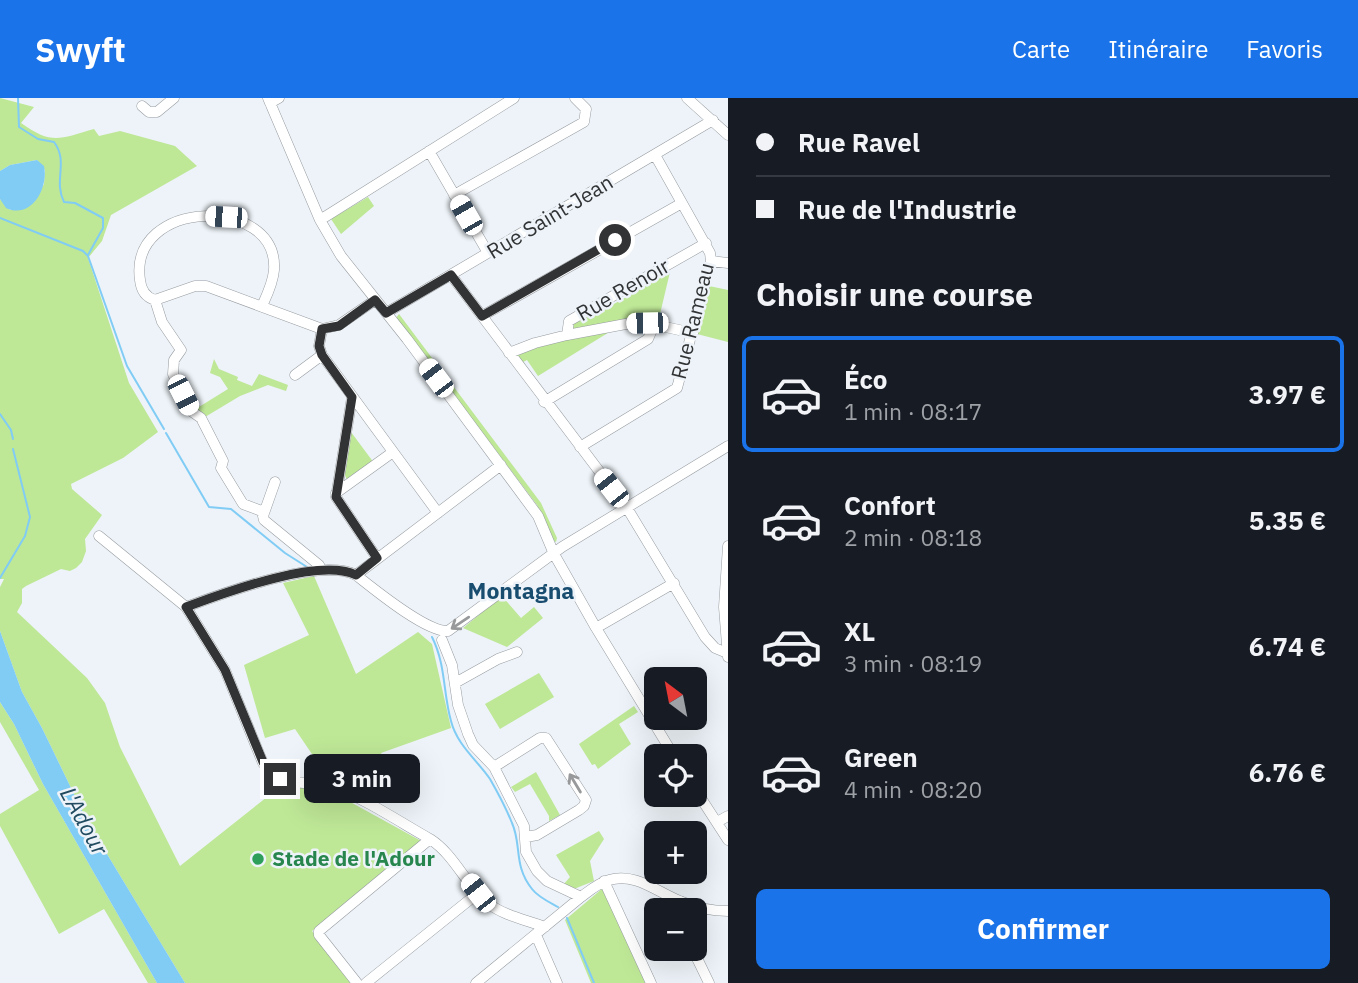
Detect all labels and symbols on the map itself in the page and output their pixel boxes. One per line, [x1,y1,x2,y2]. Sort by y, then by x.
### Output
street label: Rue Saint-Jean [481,167,618,265]
car [447,192,486,238]
car [205,205,248,229]
route start [599,224,631,256]
street label: Rue Renoir [571,251,674,327]
street label: Rue Rameau [664,259,720,382]
car [626,312,669,334]
car [415,355,458,401]
car [165,372,202,418]
car [590,465,633,511]
district label: Montagna [468,575,574,605]
one-way arrow [451,616,470,630]
north arrow [644,667,707,730]
callout: 3 min [304,754,420,804]
route end [264,763,296,795]
one-way arrow [568,774,582,794]
water label: L'Adour [54,781,116,861]
place label: Stade de l'Adour [272,844,435,872]
marker: Stade de l'Adour [250,851,266,867]
car [457,870,500,916]

